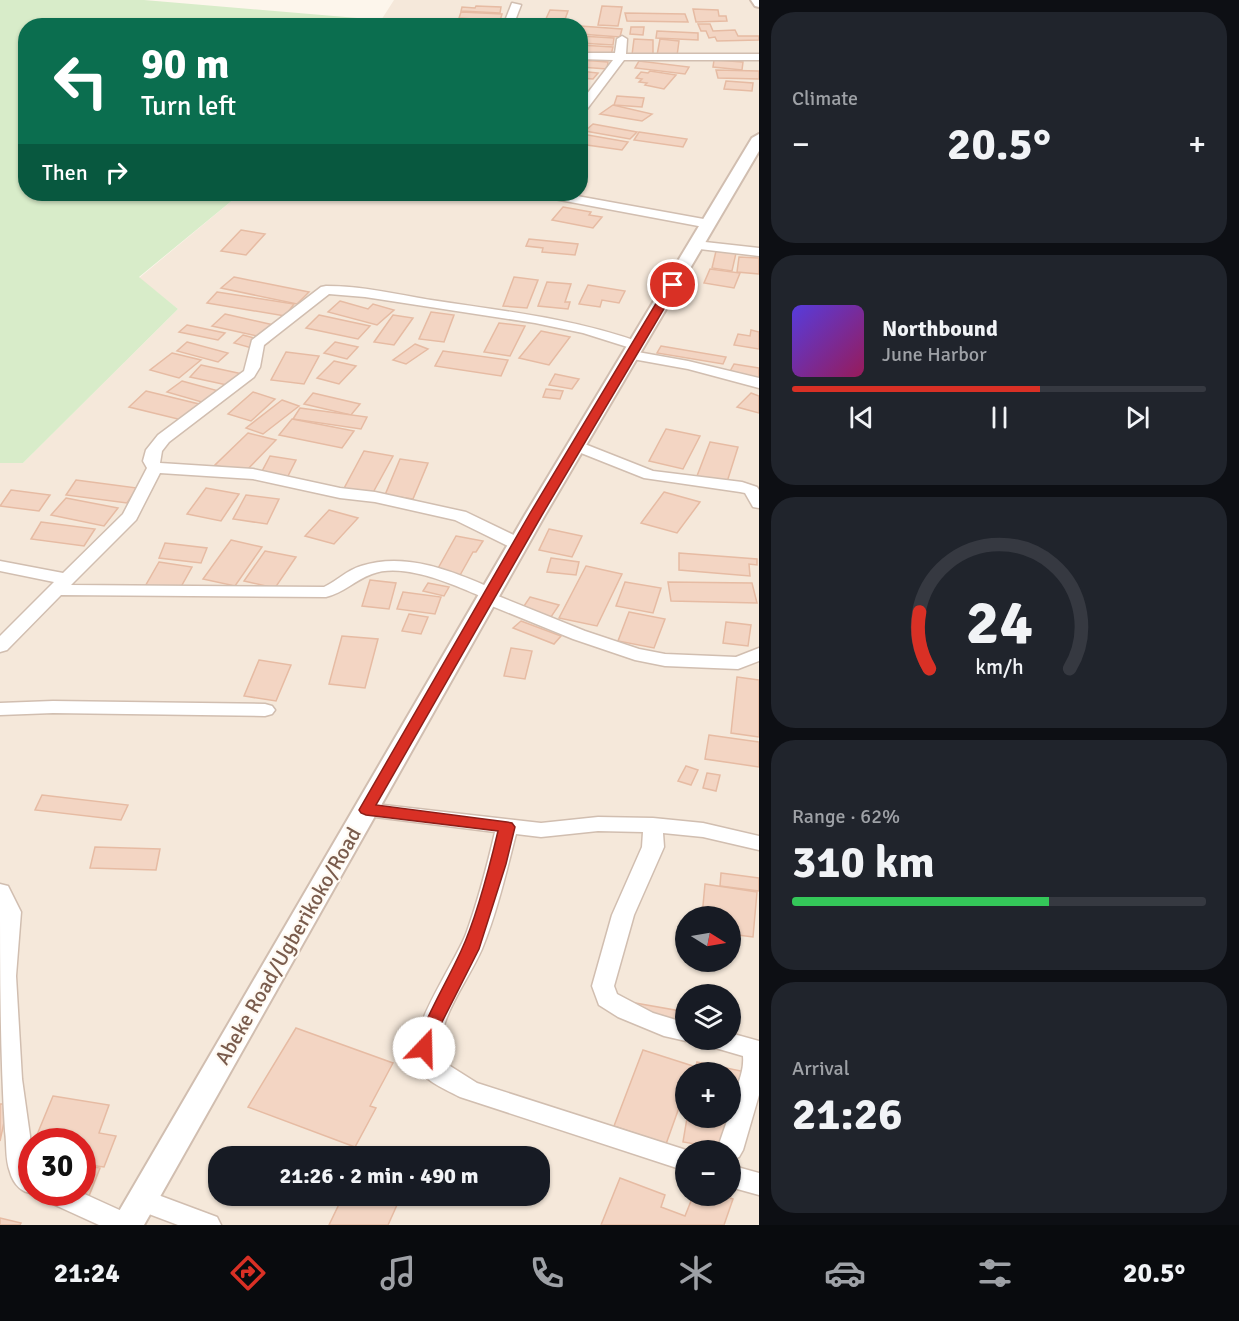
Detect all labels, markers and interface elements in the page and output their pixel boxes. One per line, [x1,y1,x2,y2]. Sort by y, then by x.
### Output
text: 90 m [141,39,230,90]
icon: left [42,42,120,120]
text: Climate [792,86,858,111]
text: Turn left [141,90,236,123]
text: 20.5° [947,117,1051,172]
text: − [792,124,810,165]
text: + [1188,124,1206,165]
icon: right [100,156,133,189]
text: Then [42,159,88,186]
pin [647,259,698,310]
icon: arrive [656,268,689,301]
text: Northbound [882,315,998,342]
text: June Harbor [882,342,987,367]
icon: previous [845,401,878,434]
icon: pause [983,401,1016,434]
icon: next [1121,401,1154,434]
text: 24 [965,585,1033,662]
text: km/h [975,655,1023,681]
text: Range · 62% [792,804,900,829]
street label: Abeke Road/Ugberikoko/Road [209,823,367,1069]
text: 310 km [792,835,935,890]
north arrow [675,906,741,972]
map controls [675,906,741,1206]
button: layers [675,984,741,1050]
position arrow [392,1016,456,1080]
text: Arrival [792,1056,850,1081]
button: + [675,1062,741,1128]
text: 21:26 [792,1087,902,1142]
speed limit sign: 30 [18,1128,96,1206]
button: − [675,1140,741,1206]
text: 21:26 · 2 min · 490 m [279,1162,479,1189]
icon: directions [227,1252,269,1294]
icon: music [377,1252,419,1294]
icon: phone [526,1252,568,1294]
icon: climate [675,1252,717,1294]
icon: car [824,1252,866,1294]
icon: filters [974,1252,1016,1294]
text: 21:24 [54,1257,120,1290]
text: 20.5° [1123,1257,1185,1290]

